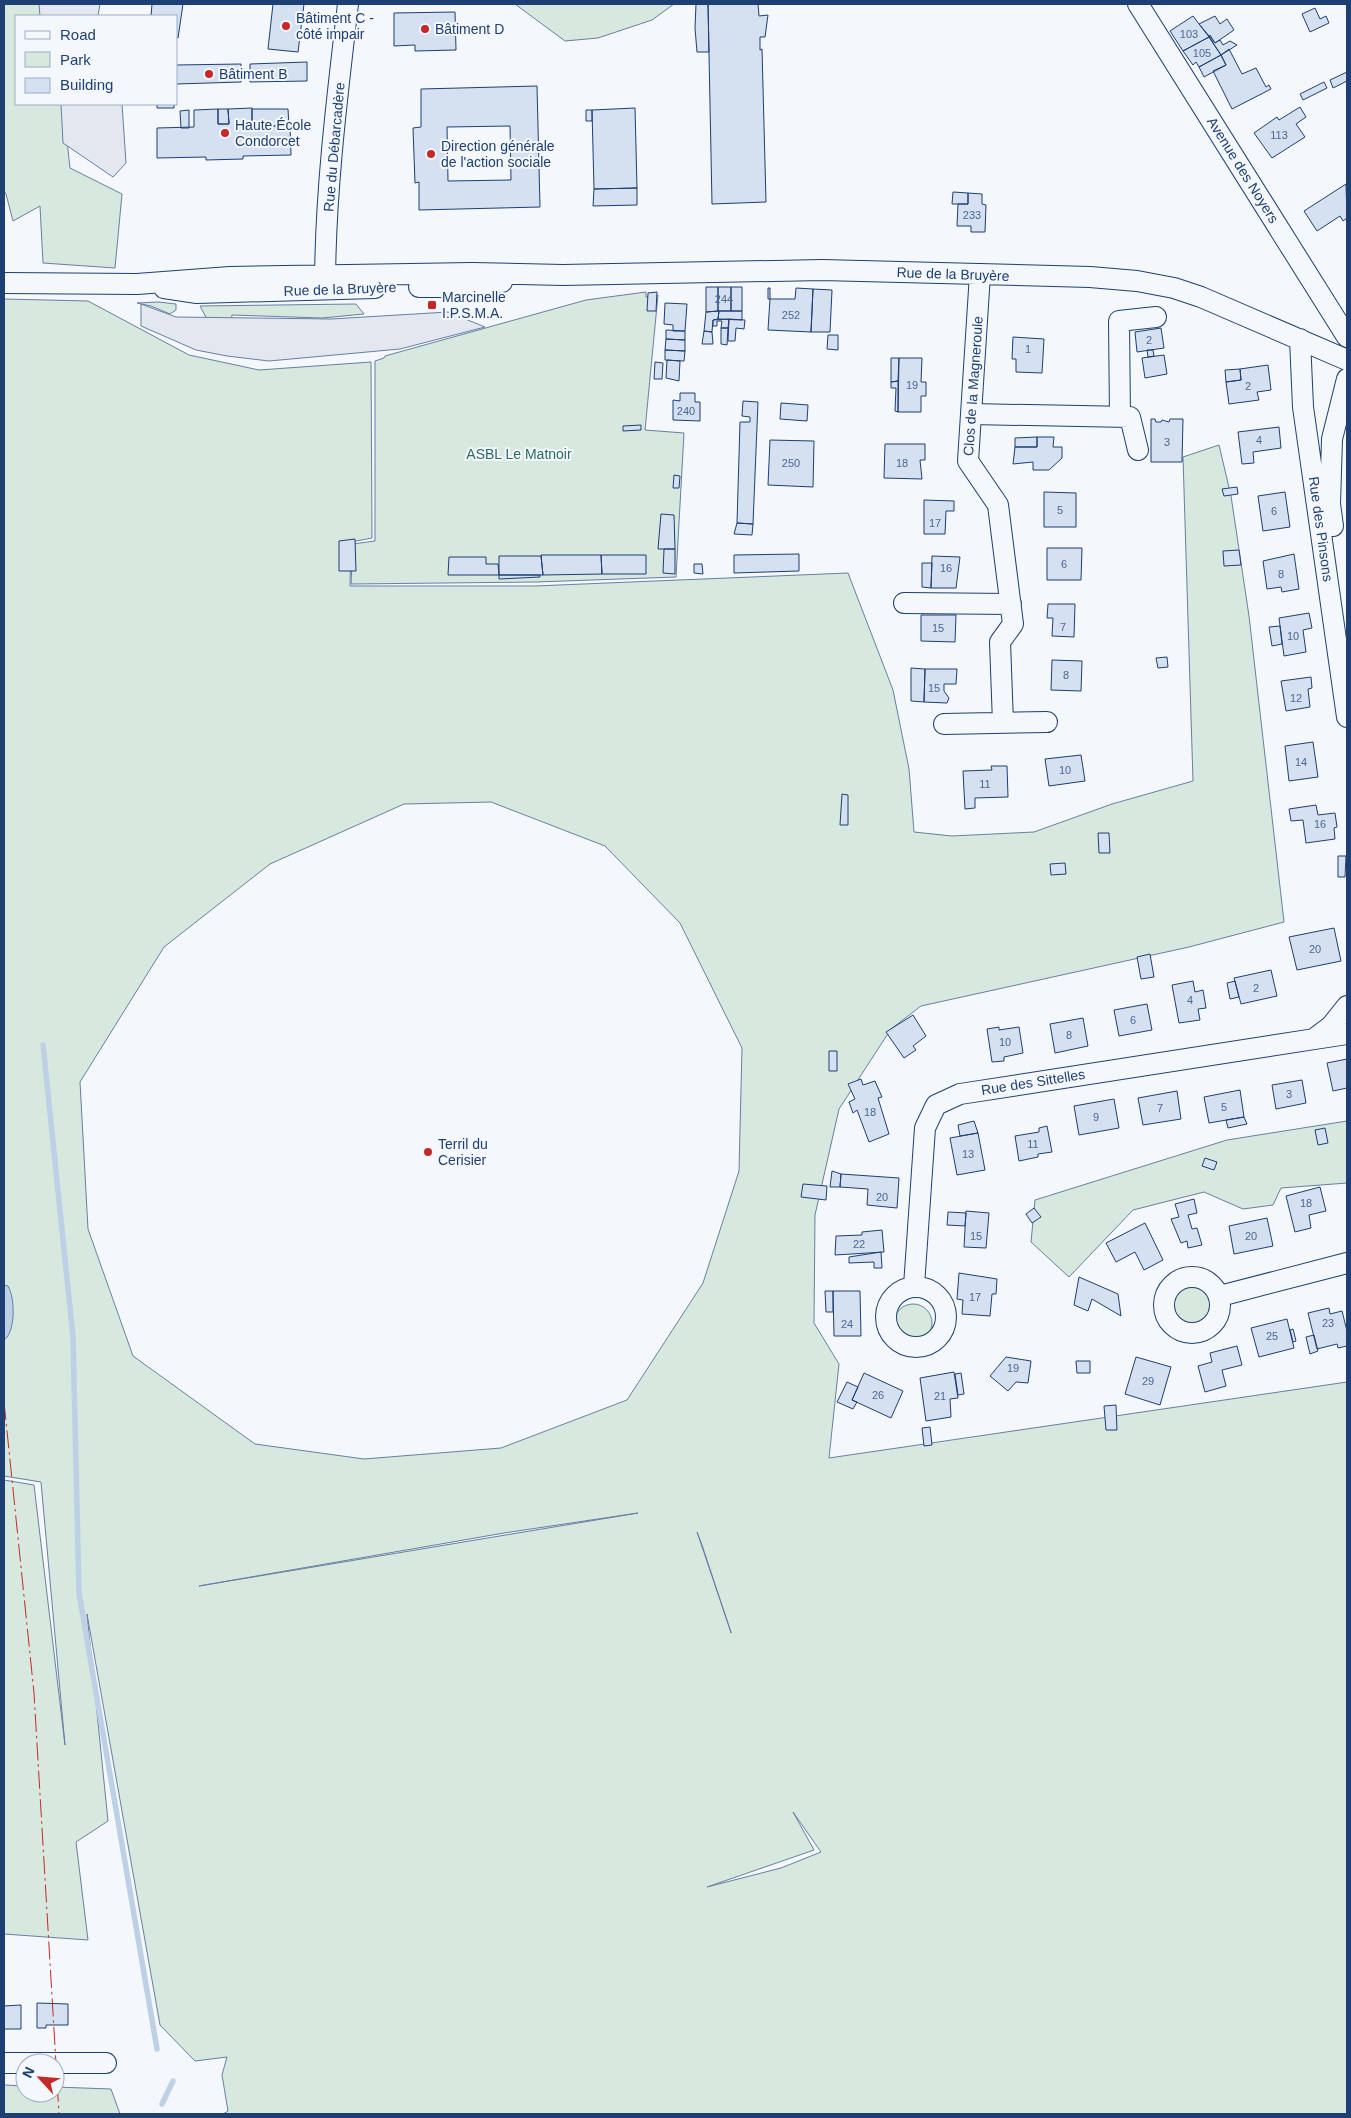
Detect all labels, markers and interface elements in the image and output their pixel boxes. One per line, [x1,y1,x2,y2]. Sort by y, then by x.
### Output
place label: Bâtiment C - côté impair [296,10,374,42]
legend [15,15,178,105]
marker: Bâtiment C - côté impair [280,20,292,32]
place label: Bâtiment D [435,21,504,37]
marker: Bâtiment D [419,23,431,35]
text: Road [60,26,96,43]
house number: 103 [1180,28,1198,40]
house number: 105 [1193,47,1211,59]
text: Park [60,51,91,68]
place label: Bâtiment B [219,66,287,82]
marker: Bâtiment B [203,68,215,80]
text: Building [60,76,113,93]
street label: Rue du Débarcadère [320,81,348,212]
street label: Avenue des Noyers [1204,114,1282,226]
place label: Haute École Condorcet [235,117,311,149]
marker: Haute École Condorcet [219,127,231,139]
house number: 113 [1270,129,1288,141]
place label: Direction générale de l'action sociale [441,138,555,170]
marker: Direction générale de l'action sociale [425,148,437,160]
house number: 233 [963,209,981,221]
street label: Rue de la Bruyère [896,264,1010,284]
street label: Rue de la Bruyère [283,279,397,299]
place label: Marcinelle I.P.S.M.A. [442,289,506,321]
house number: 244 [715,293,733,305]
marker: Marcinelle I.P.S.M.A. [426,299,438,311]
house number: 252 [782,309,800,321]
street label: Clos de la Magneroule [960,315,986,456]
house number: 2 [1146,334,1152,346]
house number: 1 [1025,343,1031,355]
house number: 19 [906,379,918,391]
house number: 2 [1245,380,1251,392]
house number: 240 [677,405,695,417]
house number: 4 [1256,434,1262,446]
house number: 3 [1164,436,1170,448]
park label: ASBL Le Matnoir [466,446,572,462]
house number: 250 [782,457,800,469]
house number: 18 [896,457,908,469]
street label: Rue des Pinsons [1306,475,1336,583]
house number: 5 [1057,504,1063,516]
house number: 6 [1271,505,1277,517]
house number: 17 [929,517,941,529]
house number: 6 [1061,558,1067,570]
house number: 16 [940,562,952,574]
house number: 8 [1278,568,1284,580]
house number: 7 [1060,621,1066,633]
house number: 15 [932,622,944,634]
house number: 10 [1287,630,1299,642]
house number: 8 [1063,669,1069,681]
house number: 15 [928,682,940,694]
house number: 12 [1290,692,1302,704]
house number: 14 [1295,756,1307,768]
house number: 10 [1059,764,1071,776]
house number: 11 [979,778,991,790]
house number: 16 [1314,818,1326,830]
house number: 20 [1309,943,1321,955]
house number: 2 [1253,982,1259,994]
house number: 4 [1187,994,1193,1006]
house number: 6 [1130,1014,1136,1026]
house number: 8 [1066,1029,1072,1041]
house number: 10 [999,1036,1011,1048]
street label: Rue des Sittelles [980,1066,1086,1098]
house number: 3 [1286,1088,1292,1100]
house number: 5 [1221,1101,1227,1113]
house number: 7 [1157,1102,1163,1114]
house number: 18 [864,1106,876,1118]
house number: 9 [1093,1111,1099,1123]
place label: Terril du Cerisier [438,1136,488,1168]
house number: 11 [1027,1138,1039,1150]
marker: Terril du Cerisier [422,1146,434,1158]
house number: 13 [962,1148,974,1160]
house number: 20 [876,1191,888,1203]
house number: 18 [1300,1197,1312,1209]
house number: 15 [970,1230,982,1242]
house number: 20 [1245,1230,1257,1242]
house number: 22 [853,1238,865,1250]
house number: 17 [969,1291,981,1303]
house number: 23 [1322,1317,1334,1329]
house number: 24 [841,1318,853,1330]
house number: 25 [1266,1330,1278,1342]
house number: 19 [1007,1362,1019,1374]
house number: 29 [1142,1375,1154,1387]
house number: 26 [872,1389,884,1401]
house number: 21 [934,1390,946,1402]
north arrow [15,2053,65,2103]
text: N [19,2064,38,2080]

